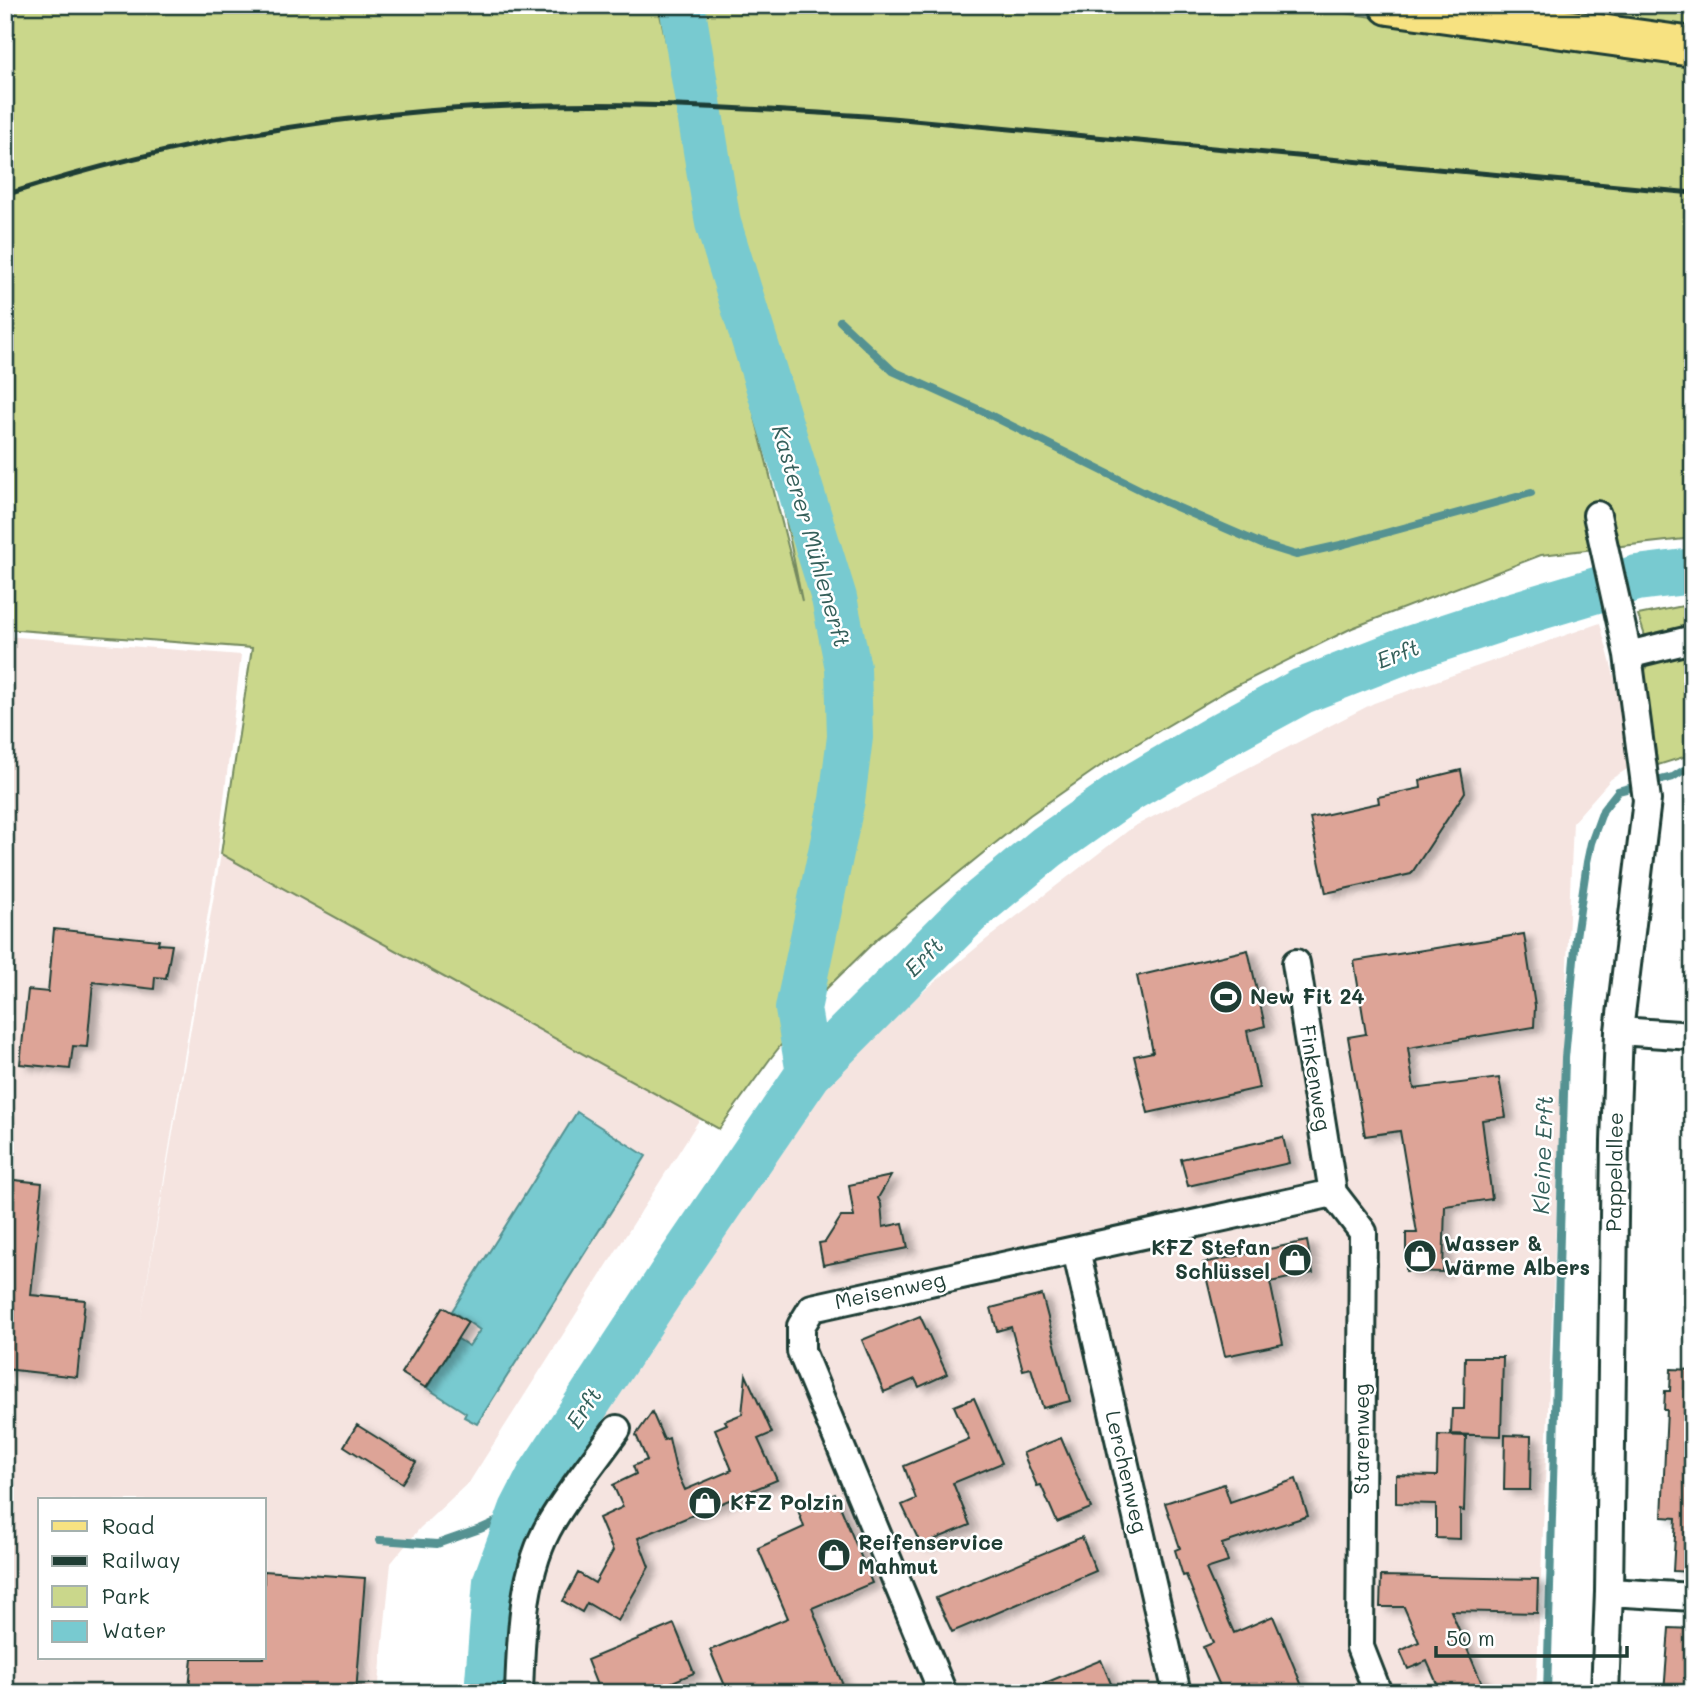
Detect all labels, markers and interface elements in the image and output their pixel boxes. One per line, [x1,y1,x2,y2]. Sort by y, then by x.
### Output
water label: Kasterer Mühlenerft [766,421,858,650]
water label: Erft [1372,631,1423,675]
water label: Erft [897,930,949,982]
sports icon: New Fit 24 [1207,978,1245,1016]
place label: New Fit 24 [1250,982,1365,1009]
street label: Finkenweg [1295,1023,1338,1133]
water label: Kleine Erft [1525,1095,1559,1215]
street label: Pappelallee [1599,1112,1628,1232]
place label: Wasser & Wärme Albers [1444,1229,1590,1280]
place label: KFZ Stefan Schlüssel [1151,1233,1270,1284]
shop icon: Wasser & Wärme Albers [1401,1237,1439,1275]
shop icon: KFZ Stefan Schlüssel [1276,1241,1314,1279]
street label: Meisenweg [832,1265,948,1314]
water label: Erft [558,1381,608,1434]
street label: Starenweg [1347,1384,1374,1494]
street label: Lerchenweg [1100,1408,1155,1536]
shop icon: KFZ Polzin [686,1484,724,1522]
place label: KFZ Polzin [730,1488,844,1515]
legend [38,1498,266,1660]
text: Road [102,1512,154,1539]
place label: Reifenservice Mahmut [858,1528,1003,1579]
shop icon: Reifenservice Mahmut [815,1536,853,1574]
text: Railway [102,1546,181,1573]
text: Park [102,1582,150,1609]
scale bar [1436,1614,1626,1658]
text: Water [102,1616,166,1643]
text: 50 m [1446,1624,1495,1651]

